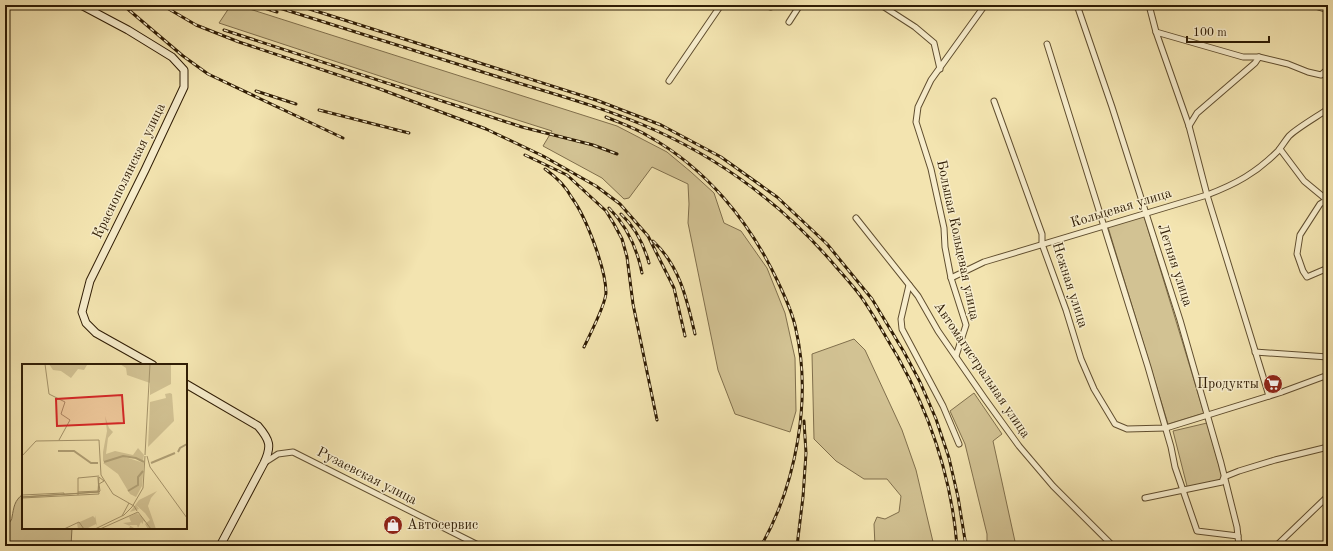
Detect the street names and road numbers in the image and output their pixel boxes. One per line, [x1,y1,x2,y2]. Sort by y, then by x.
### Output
street label: Краснополянская улица [90,101,168,241]
street label: Большая Кольцевая улица [934,159,982,321]
street label: Кольцевая улица [1069,186,1173,230]
street label: Летняя улица [1155,222,1195,308]
street label: Нежная улица [1050,240,1090,330]
street label: Автомагистральная улица [931,299,1033,441]
street label: Рузаевская улица [315,445,419,507]

